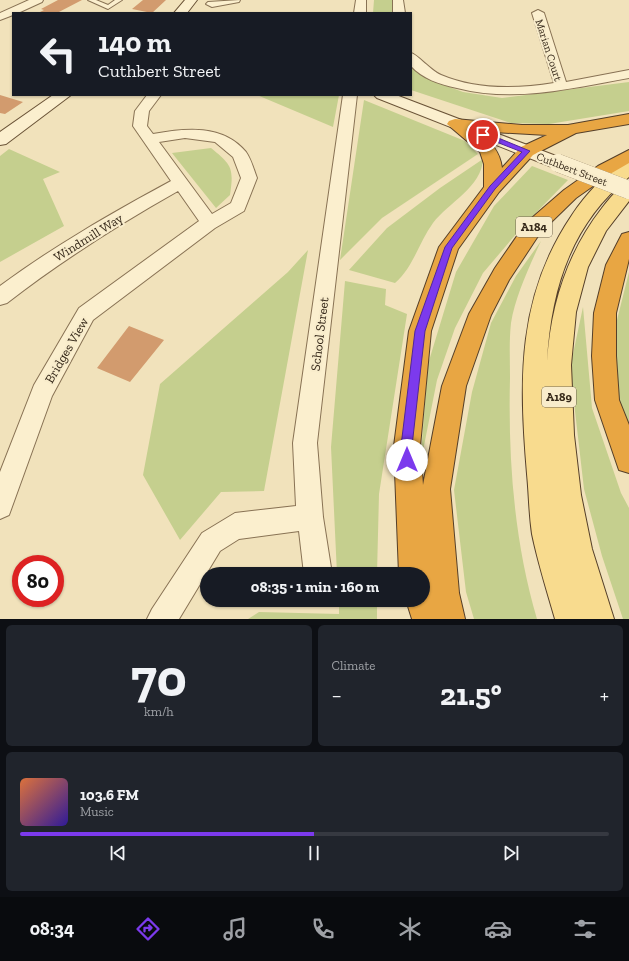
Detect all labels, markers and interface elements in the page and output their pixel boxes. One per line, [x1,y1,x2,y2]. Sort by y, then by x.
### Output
street label: Marian Court [532,18,565,84]
text: 140 m [98,26,171,59]
icon: left [32,28,84,80]
text: Cuthbert Street [98,60,220,82]
pin [466,118,500,152]
icon: arrive [472,124,494,146]
street label: Cuthbert Street [535,150,610,189]
street label: Windmill Way [51,210,126,265]
road number: A184 [516,217,552,237]
street label: School Street [308,296,331,372]
street label: Bridges View [42,315,91,386]
road number: A189 [542,387,576,407]
position arrow [386,439,428,481]
speed limit sign: 80 [12,555,64,607]
text: 08:35 · 1 min · 160 m [251,578,379,596]
text: 70 [131,647,187,709]
text: Climate [332,658,375,673]
text: 21.5° [440,677,502,713]
text: − [332,682,342,709]
text: + [600,682,609,709]
text: km/h [144,704,174,719]
text: 103.6 FM [80,786,139,804]
text: Music [80,804,114,819]
icon: previous [107,842,129,864]
icon: pause [303,842,325,864]
icon: next [500,842,522,864]
icon: directions [134,915,162,943]
icon: music [221,915,249,943]
icon: phone [309,915,337,943]
icon: climate [396,915,424,943]
icon: car [484,915,512,943]
icon: filters [571,915,599,943]
text: 08:34 [30,918,74,940]

